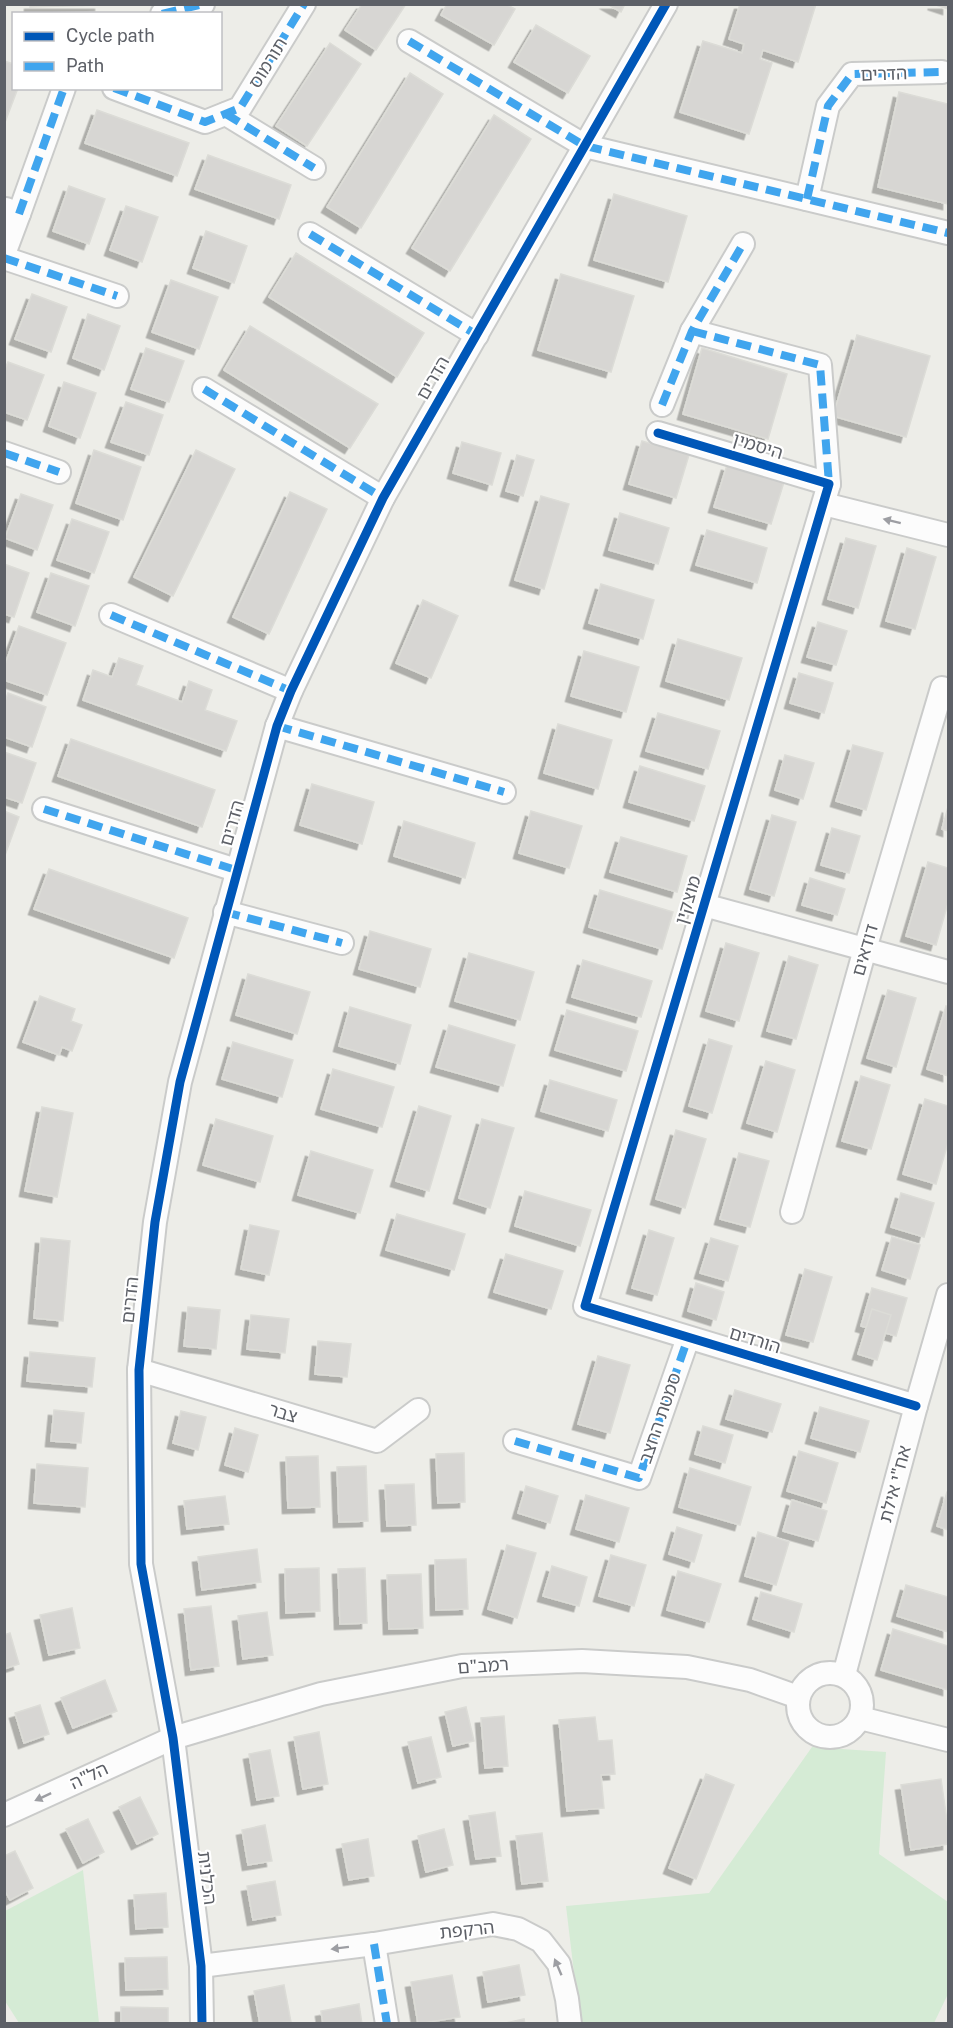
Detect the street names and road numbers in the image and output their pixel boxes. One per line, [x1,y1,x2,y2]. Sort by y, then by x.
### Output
street label: תורמוס [244,34,291,92]
street label: הדרים [860,62,908,85]
street label: הדרים [412,352,453,403]
street label: היסמין [731,428,786,463]
street label: הדרים [215,797,248,848]
street label: מוצקין [670,873,705,927]
street label: דודאים [847,921,882,978]
street label: הדרים [117,1276,142,1324]
street label: הורדים [727,1322,783,1357]
street label: סמטת החצב [634,1370,685,1466]
street label: צבר [266,1398,300,1427]
street label: אח"י אילת [874,1443,915,1525]
street label: רמב"ם [457,1653,509,1678]
street label: הל"ה [66,1758,111,1793]
street label: הכלנית [194,1850,221,1906]
street label: הרקפת [438,1916,495,1943]

